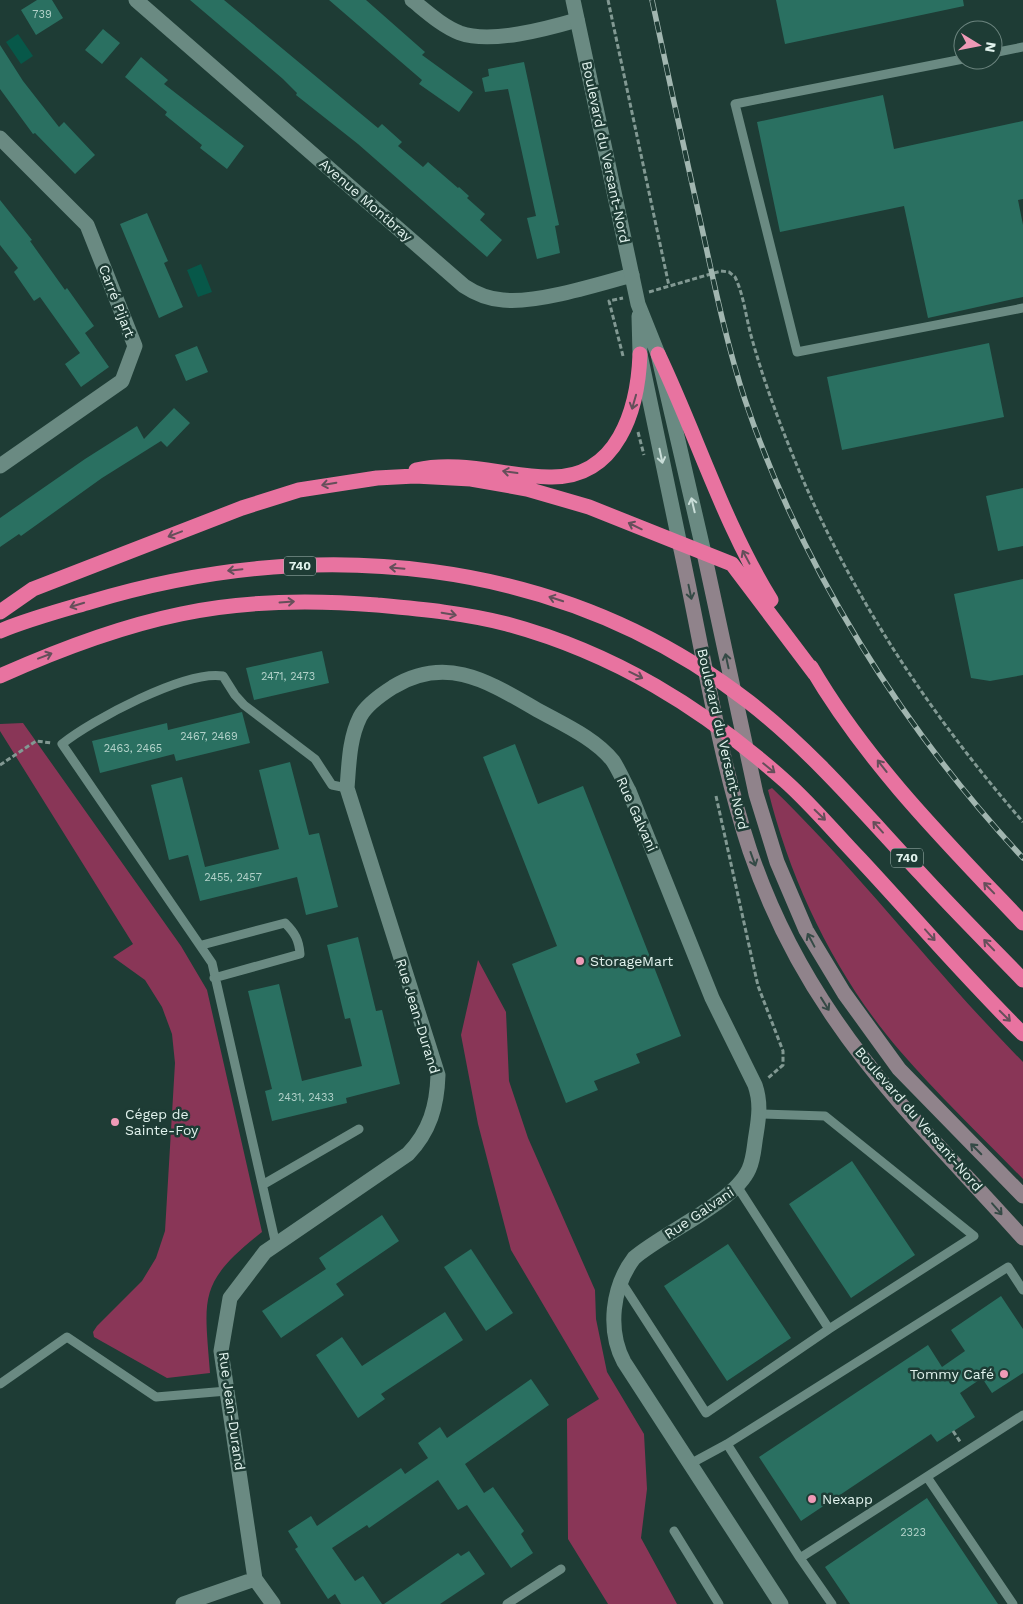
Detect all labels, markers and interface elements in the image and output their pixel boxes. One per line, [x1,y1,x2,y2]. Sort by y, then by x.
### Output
house number: 739 [32,8,52,21]
north arrow [953,20,1003,70]
text: N [982,41,1000,54]
street label: Boulevard du Versant-Nord [579,60,633,244]
street label: Avenue Montbray [316,155,416,245]
street label: Carré Pijart [96,262,138,340]
one-way arrow [629,394,639,410]
one-way arrow [657,447,666,463]
one-way arrow [502,466,518,476]
one-way arrow [321,480,337,490]
one-way arrow [688,498,697,514]
one-way arrow [628,521,643,530]
one-way arrow [168,530,183,539]
one-way arrow [741,550,750,565]
road number: 740 [284,556,316,576]
one-way arrow [390,563,406,572]
one-way arrow [227,565,243,575]
one-way arrow [686,584,695,600]
one-way arrow [549,594,565,603]
one-way arrow [279,598,295,607]
one-way arrow [69,601,85,611]
one-way arrow [441,609,457,619]
street label: Boulevard du Versant-Nord [694,647,752,831]
one-way arrow [37,651,52,661]
one-way arrow [721,653,731,669]
house number: 2471, 2473 [261,670,315,683]
one-way arrow [628,671,643,680]
house number: 2467, 2469 [180,730,238,743]
house number: 2463, 2465 [104,742,162,755]
one-way arrow [877,759,887,773]
one-way arrow [762,763,775,774]
street label: Rue Galvani [613,774,661,854]
one-way arrow [814,809,827,821]
one-way arrow [873,820,884,833]
road number: 740 [891,848,923,868]
one-way arrow [749,851,758,866]
house number: 2455, 2457 [204,871,262,884]
one-way arrow [983,882,995,894]
one-way arrow [924,928,936,941]
one-way arrow [806,933,815,948]
one-way arrow [983,939,995,952]
place label: StorageMart [590,953,673,969]
marker: StorageMart [574,955,586,967]
street label: Rue Jean-Durand [393,956,443,1076]
one-way arrow [821,997,831,1011]
one-way arrow [999,1010,1011,1022]
street label: Boulevard du Versant-Nord [852,1044,986,1194]
house number: 2431, 2433 [278,1091,334,1104]
place label: Cégep de Sainte-Foy [125,1106,199,1138]
marker: Cégep de Sainte-Foy [109,1116,121,1128]
one-way arrow [970,1143,983,1155]
street label: Rue Galvani [661,1184,737,1242]
one-way arrow [991,1202,1003,1215]
street label: Rue Jean-Durand [216,1351,248,1471]
place label: Tommy Café [910,1366,994,1382]
marker: Tommy Café [998,1368,1010,1380]
place label: Nexapp [822,1491,873,1507]
marker: Nexapp [806,1493,818,1505]
house number: 2323 [900,1526,926,1539]

